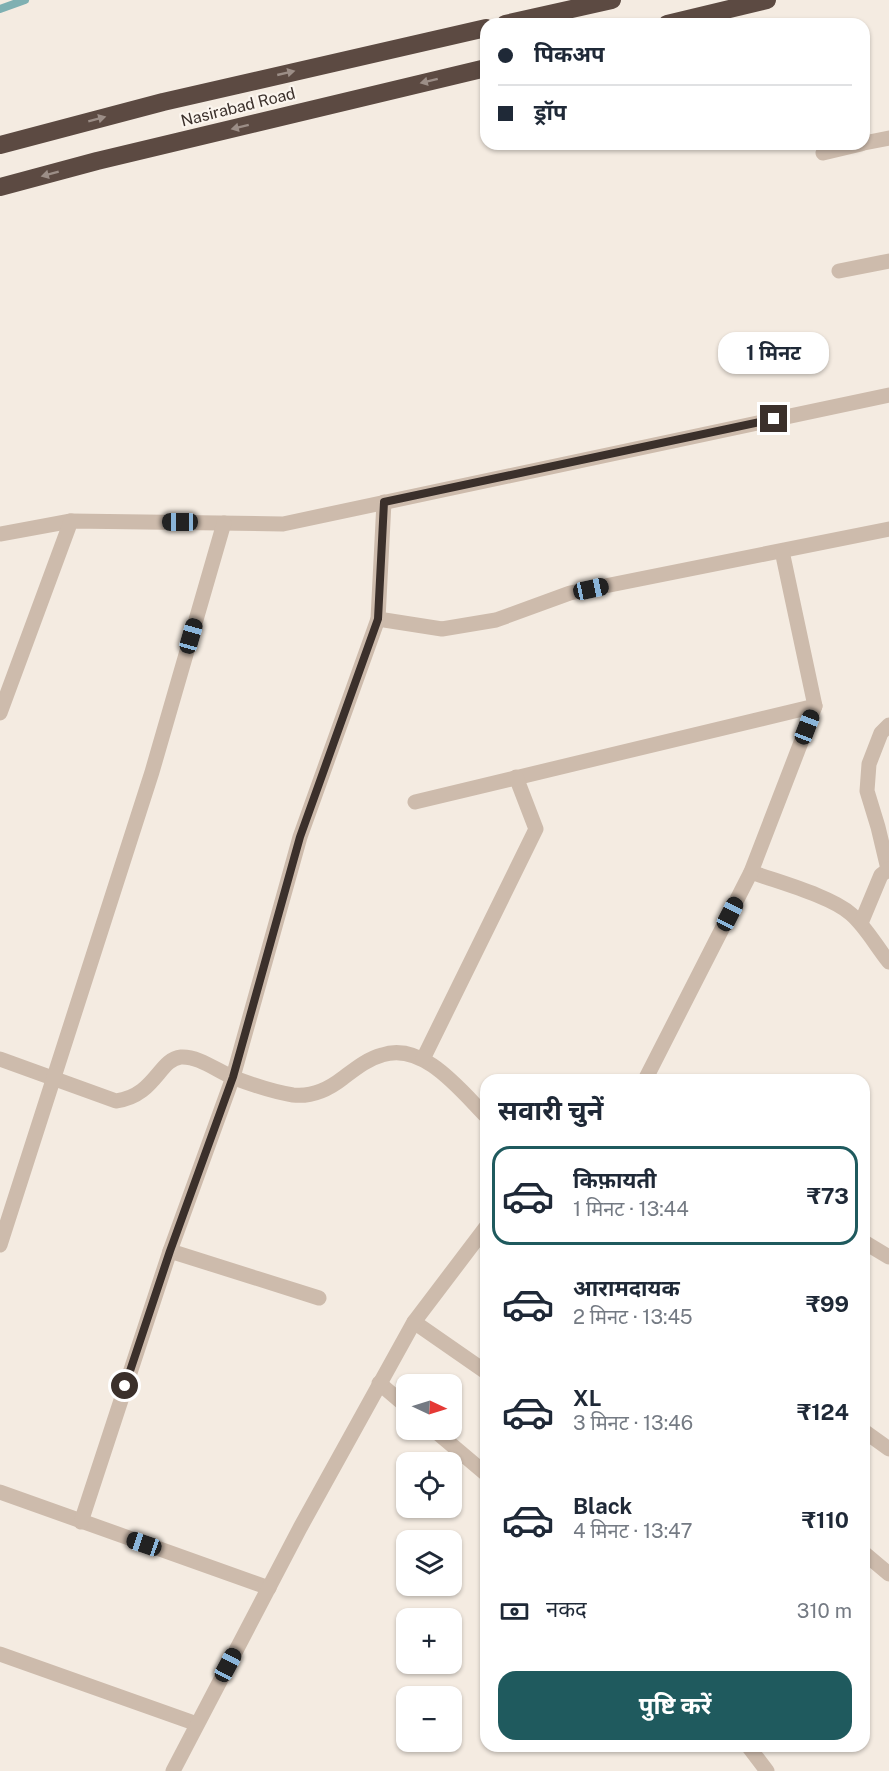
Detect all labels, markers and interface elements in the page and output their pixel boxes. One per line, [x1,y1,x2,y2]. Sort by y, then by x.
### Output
text: पिकअप [534,41,605,67]
one-way arrow [277,67,296,77]
one-way arrow [420,77,438,87]
street label: Nasirabad Road [179,84,297,130]
text: ड्रॉप [534,99,567,125]
one-way arrow [88,114,106,124]
one-way arrow [230,122,249,132]
one-way arrow [41,169,59,179]
callout: 1 मिनट [718,332,830,374]
text: 1 मिनट [746,341,801,365]
route end [760,405,787,432]
car [162,513,198,531]
car [572,576,610,602]
car [177,616,205,656]
car [792,707,822,747]
car [714,894,746,934]
text: सवारी चुनें [498,1094,603,1126]
text: किफ़ायती [573,1167,657,1193]
icon: car [501,1169,555,1223]
text: ₹73 [807,1183,849,1209]
text: 1 मिनट · 13:44 [573,1197,689,1221]
text: आरामदायक [573,1275,680,1301]
icon: car [501,1277,555,1331]
text: ₹99 [806,1291,849,1317]
text: 2 मिनट · 13:45 [573,1305,693,1329]
route start [111,1372,138,1399]
north arrow [396,1374,462,1440]
map controls [396,1374,462,1752]
icon: car [501,1385,555,1439]
text: XL [573,1385,601,1411]
text: ₹124 [797,1399,849,1425]
text: 3 मिनट · 13:46 [573,1411,693,1435]
button: locate [396,1452,462,1518]
icon: car [501,1493,555,1547]
text: Black [573,1493,632,1519]
text: ₹110 [802,1507,849,1533]
text: 4 मिनट · 13:47 [573,1519,693,1543]
car [124,1530,164,1558]
button: layers [396,1530,462,1596]
icon: cash [498,1595,531,1628]
text: नकद [546,1596,587,1622]
text: 310 m [797,1599,852,1623]
button: + [396,1608,462,1674]
car [212,1645,244,1685]
button: पुष्टि करें [498,1671,852,1740]
button: − [396,1686,462,1752]

